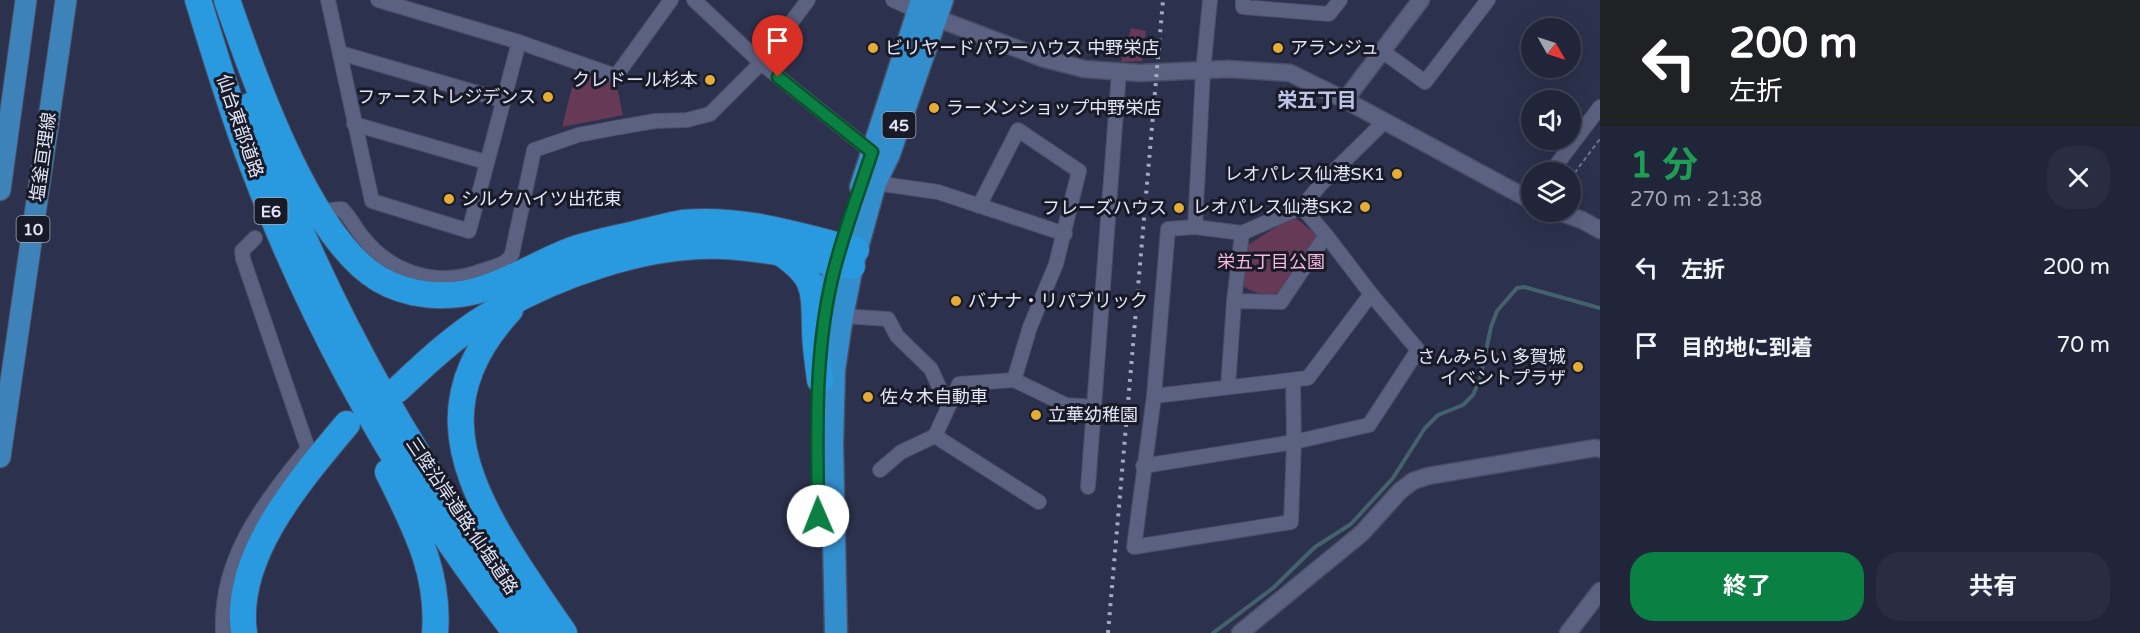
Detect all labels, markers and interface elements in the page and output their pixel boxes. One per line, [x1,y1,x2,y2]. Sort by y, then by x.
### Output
pin [752,15,803,77]
north arrow [1521,18,1581,78]
map controls [1521,18,1581,222]
text: 200 m [1729,18,1858,69]
icon: arrive [761,24,794,57]
icon: left [1630,24,1708,102]
place label: ビリヤードパワーハウス 中野栄店 [885,37,1159,59]
place label: アランジュ [1290,37,1379,59]
marker: ビリヤードパワーハウス 中野栄店 [866,41,880,55]
marker: アランジュ [1271,41,1285,55]
place label: クレドール杉本 [572,69,698,91]
street label: 仙台東部道路 [212,71,268,181]
marker: クレドール杉本 [703,73,717,87]
text: 左折 [1729,75,1783,108]
place label: ファーストレジデンス [357,86,536,108]
district label: 栄五丁目 [1277,89,1357,113]
marker: ファーストレジデンス [541,90,555,104]
button: sound [1521,90,1581,150]
place label: ラーメンショップ中野栄店 [946,97,1161,119]
marker: ラーメンショップ中野栄店 [927,101,941,115]
street label: 塩釜亘理線 [26,111,60,203]
road number: 45 [882,112,916,138]
text: 1 分 [1630,144,1698,187]
button: close [2047,146,2110,209]
button: layers [1521,162,1581,222]
place label: レオパレス仙港SK1 [1225,163,1385,185]
marker: レオパレス仙港SK1 [1390,167,1404,181]
place label: シルクハイツ出花東 [461,188,622,210]
text: 270 m · 21:38 [1630,188,1762,212]
marker: シルクハイツ出花東 [442,192,456,206]
place label: レオパレス仙港SK2 [1193,196,1353,218]
place label: フレーズハウス [1042,197,1167,219]
road number: E6 [254,198,288,224]
marker: レオパレス仙港SK2 [1358,200,1372,214]
marker: フレーズハウス [1172,201,1186,215]
road number: 10 [16,216,50,242]
park label: 栄五丁目公園 [1217,251,1325,273]
icon: left [1630,251,1663,284]
text: 200 m [2043,254,2110,280]
text: 左折 [1681,257,1725,283]
place label: バナナ・リパブリック [968,290,1148,312]
marker: バナナ・リパブリック [949,294,963,308]
icon: arrive [1630,329,1663,362]
text: 70 m [2056,332,2110,358]
text: 目的地に到着 [1681,335,1813,361]
place label: さんみらい 多賀城 イベントプラザ [1417,346,1566,389]
marker: さんみらい 多賀城 イベントプラザ [1571,360,1585,374]
place label: 佐々木自動車 [880,386,988,408]
marker: 佐々木自動車 [861,390,875,404]
place label: 立華幼稚園 [1048,404,1138,426]
marker: 立華幼稚園 [1029,408,1043,422]
street label: 三陸沿岸道路;仙塩道路 [401,433,523,599]
position arrow [786,484,850,548]
button: 終了 [1630,552,1864,621]
button: 共有 [1876,552,2110,621]

